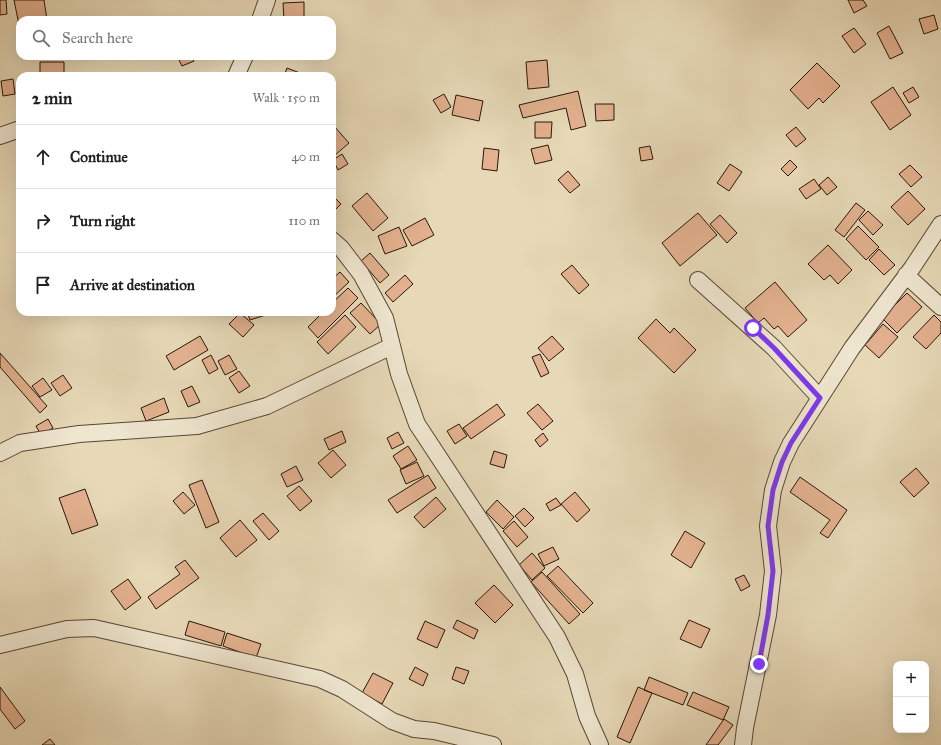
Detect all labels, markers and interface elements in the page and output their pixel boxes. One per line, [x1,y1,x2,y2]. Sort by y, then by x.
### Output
search box [16,16,336,60]
icon: search [30,27,52,49]
text: Search here [62,29,133,47]
text: 2 min [32,88,72,109]
text: Walk · 150 m [252,90,320,106]
icon: ahead [32,146,54,168]
text: Continue [70,148,128,166]
text: 40 m [291,149,320,165]
icon: right [32,210,54,232]
text: Turn right [70,212,135,230]
text: 110 m [288,213,320,229]
icon: arrive [32,274,54,296]
text: Arrive at destination [70,276,195,294]
route start [744,319,762,337]
route end [750,655,768,673]
map controls [893,661,929,733]
button: + [893,661,929,697]
button: − [893,697,929,733]

